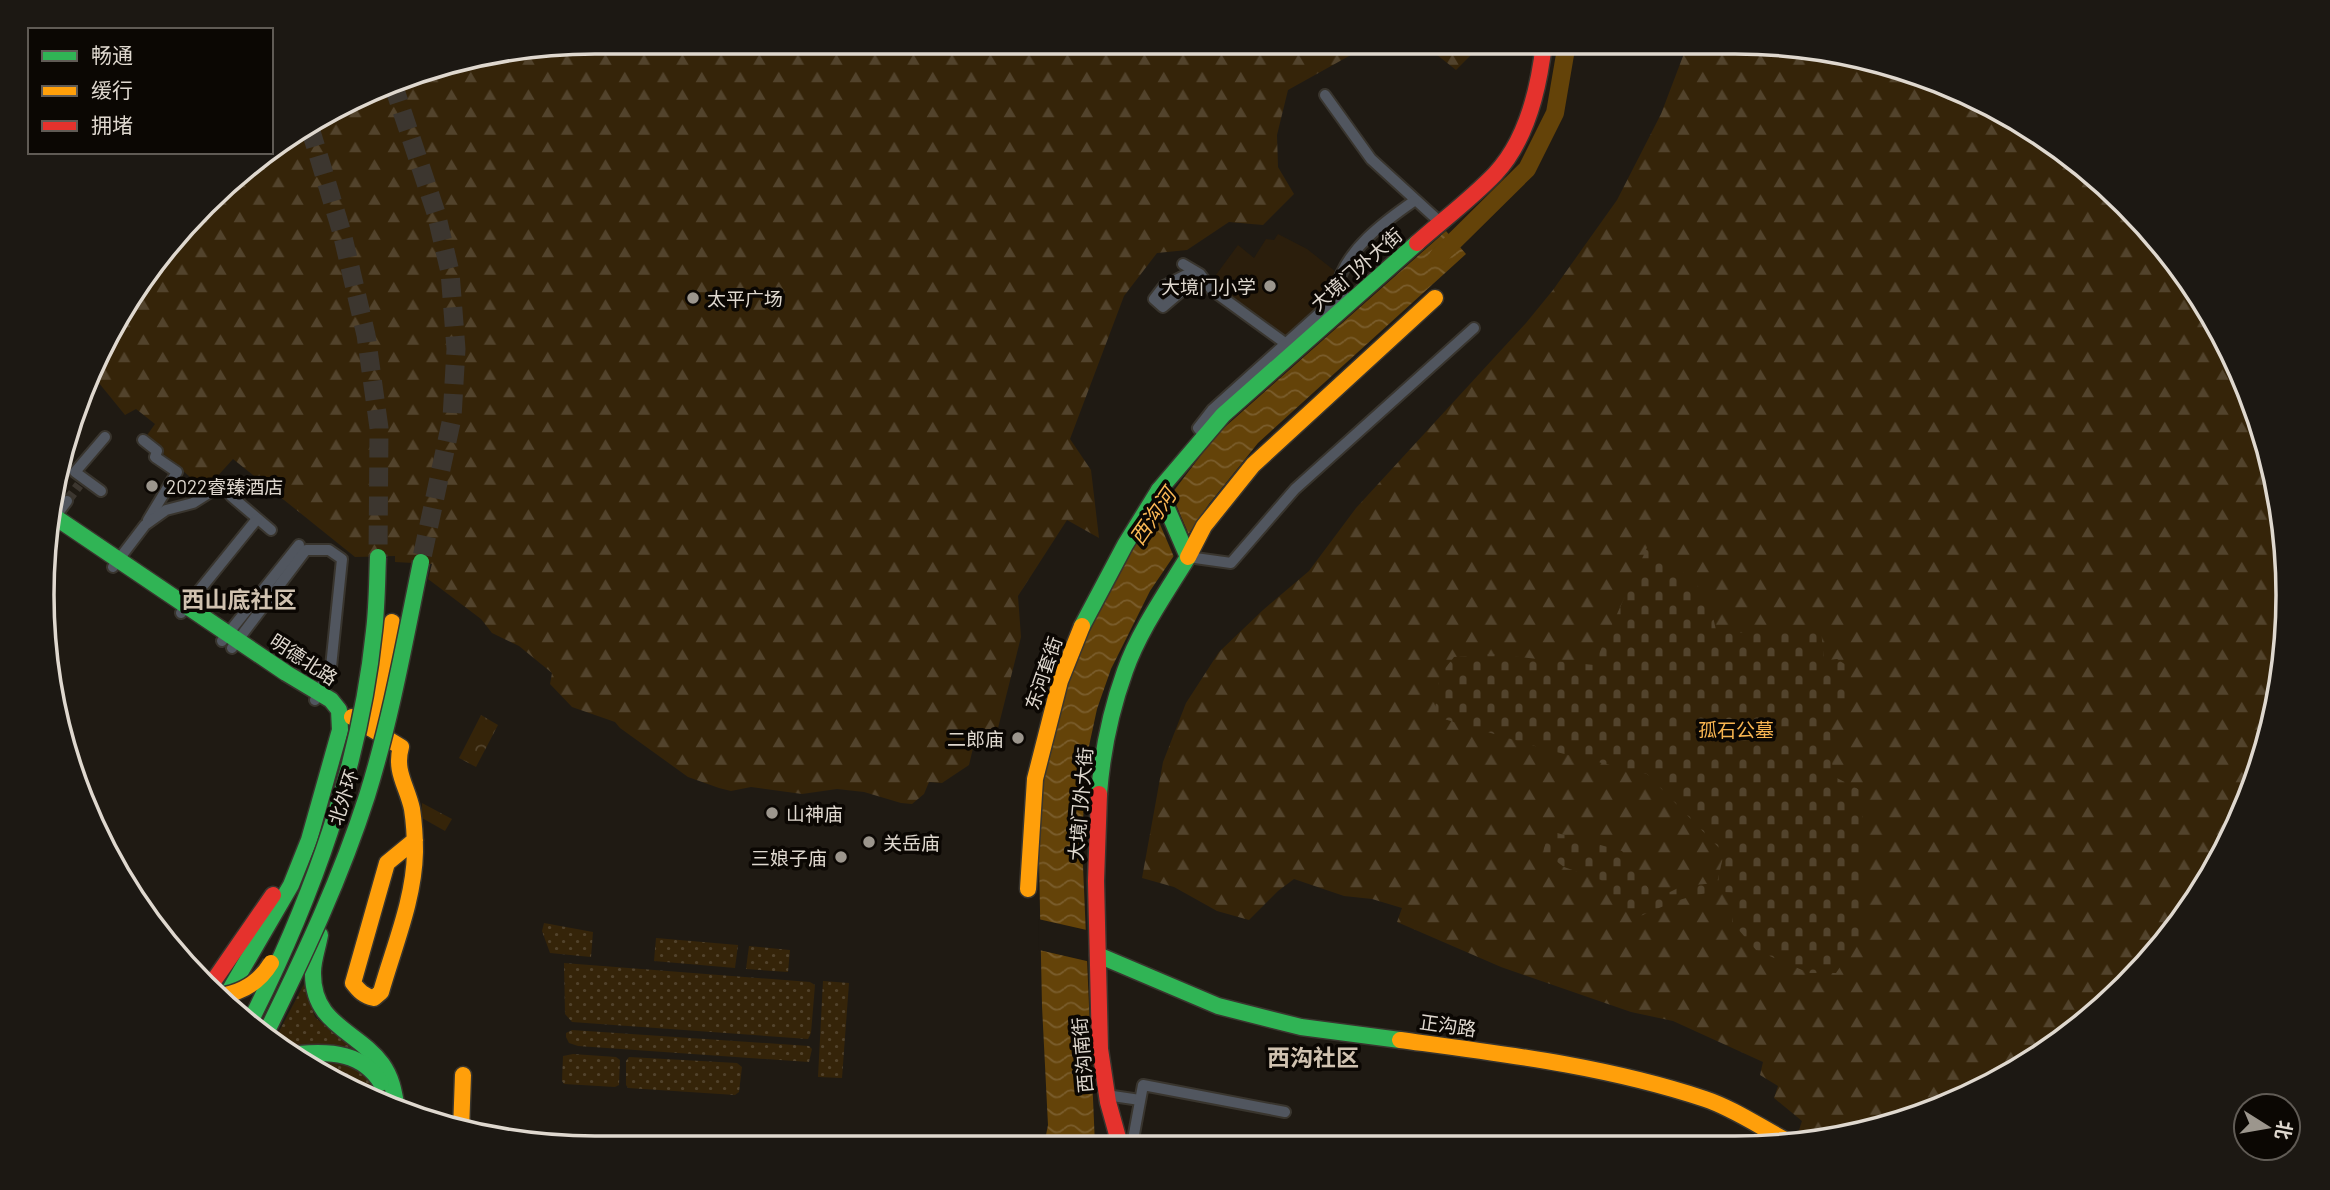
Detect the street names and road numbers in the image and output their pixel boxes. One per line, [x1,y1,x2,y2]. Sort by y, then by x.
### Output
street label: 大境门外大街 [1305,223,1407,315]
street label: 明德北路 [266,629,342,689]
street label: 东河套街 [1020,633,1066,713]
street label: 大境门外大街 [1064,746,1096,862]
street label: 北外环 [323,766,363,828]
street label: 正沟路 [1418,1010,1478,1040]
street label: 西沟南街 [1067,1016,1097,1094]

